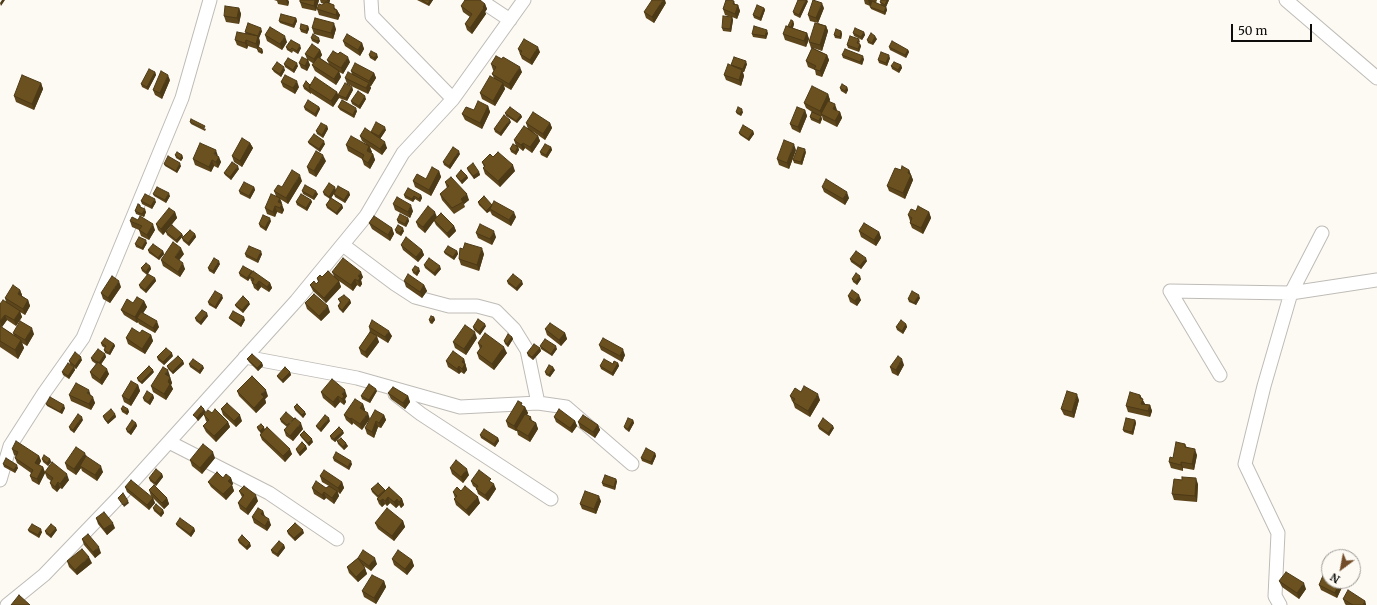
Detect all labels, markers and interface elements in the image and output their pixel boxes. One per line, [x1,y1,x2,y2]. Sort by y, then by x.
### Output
scale bar [1233,16,1314,42]
text: 50 m [1238,23,1267,38]
north arrow [1321,549,1361,589]
text: N [1328,570,1343,587]

